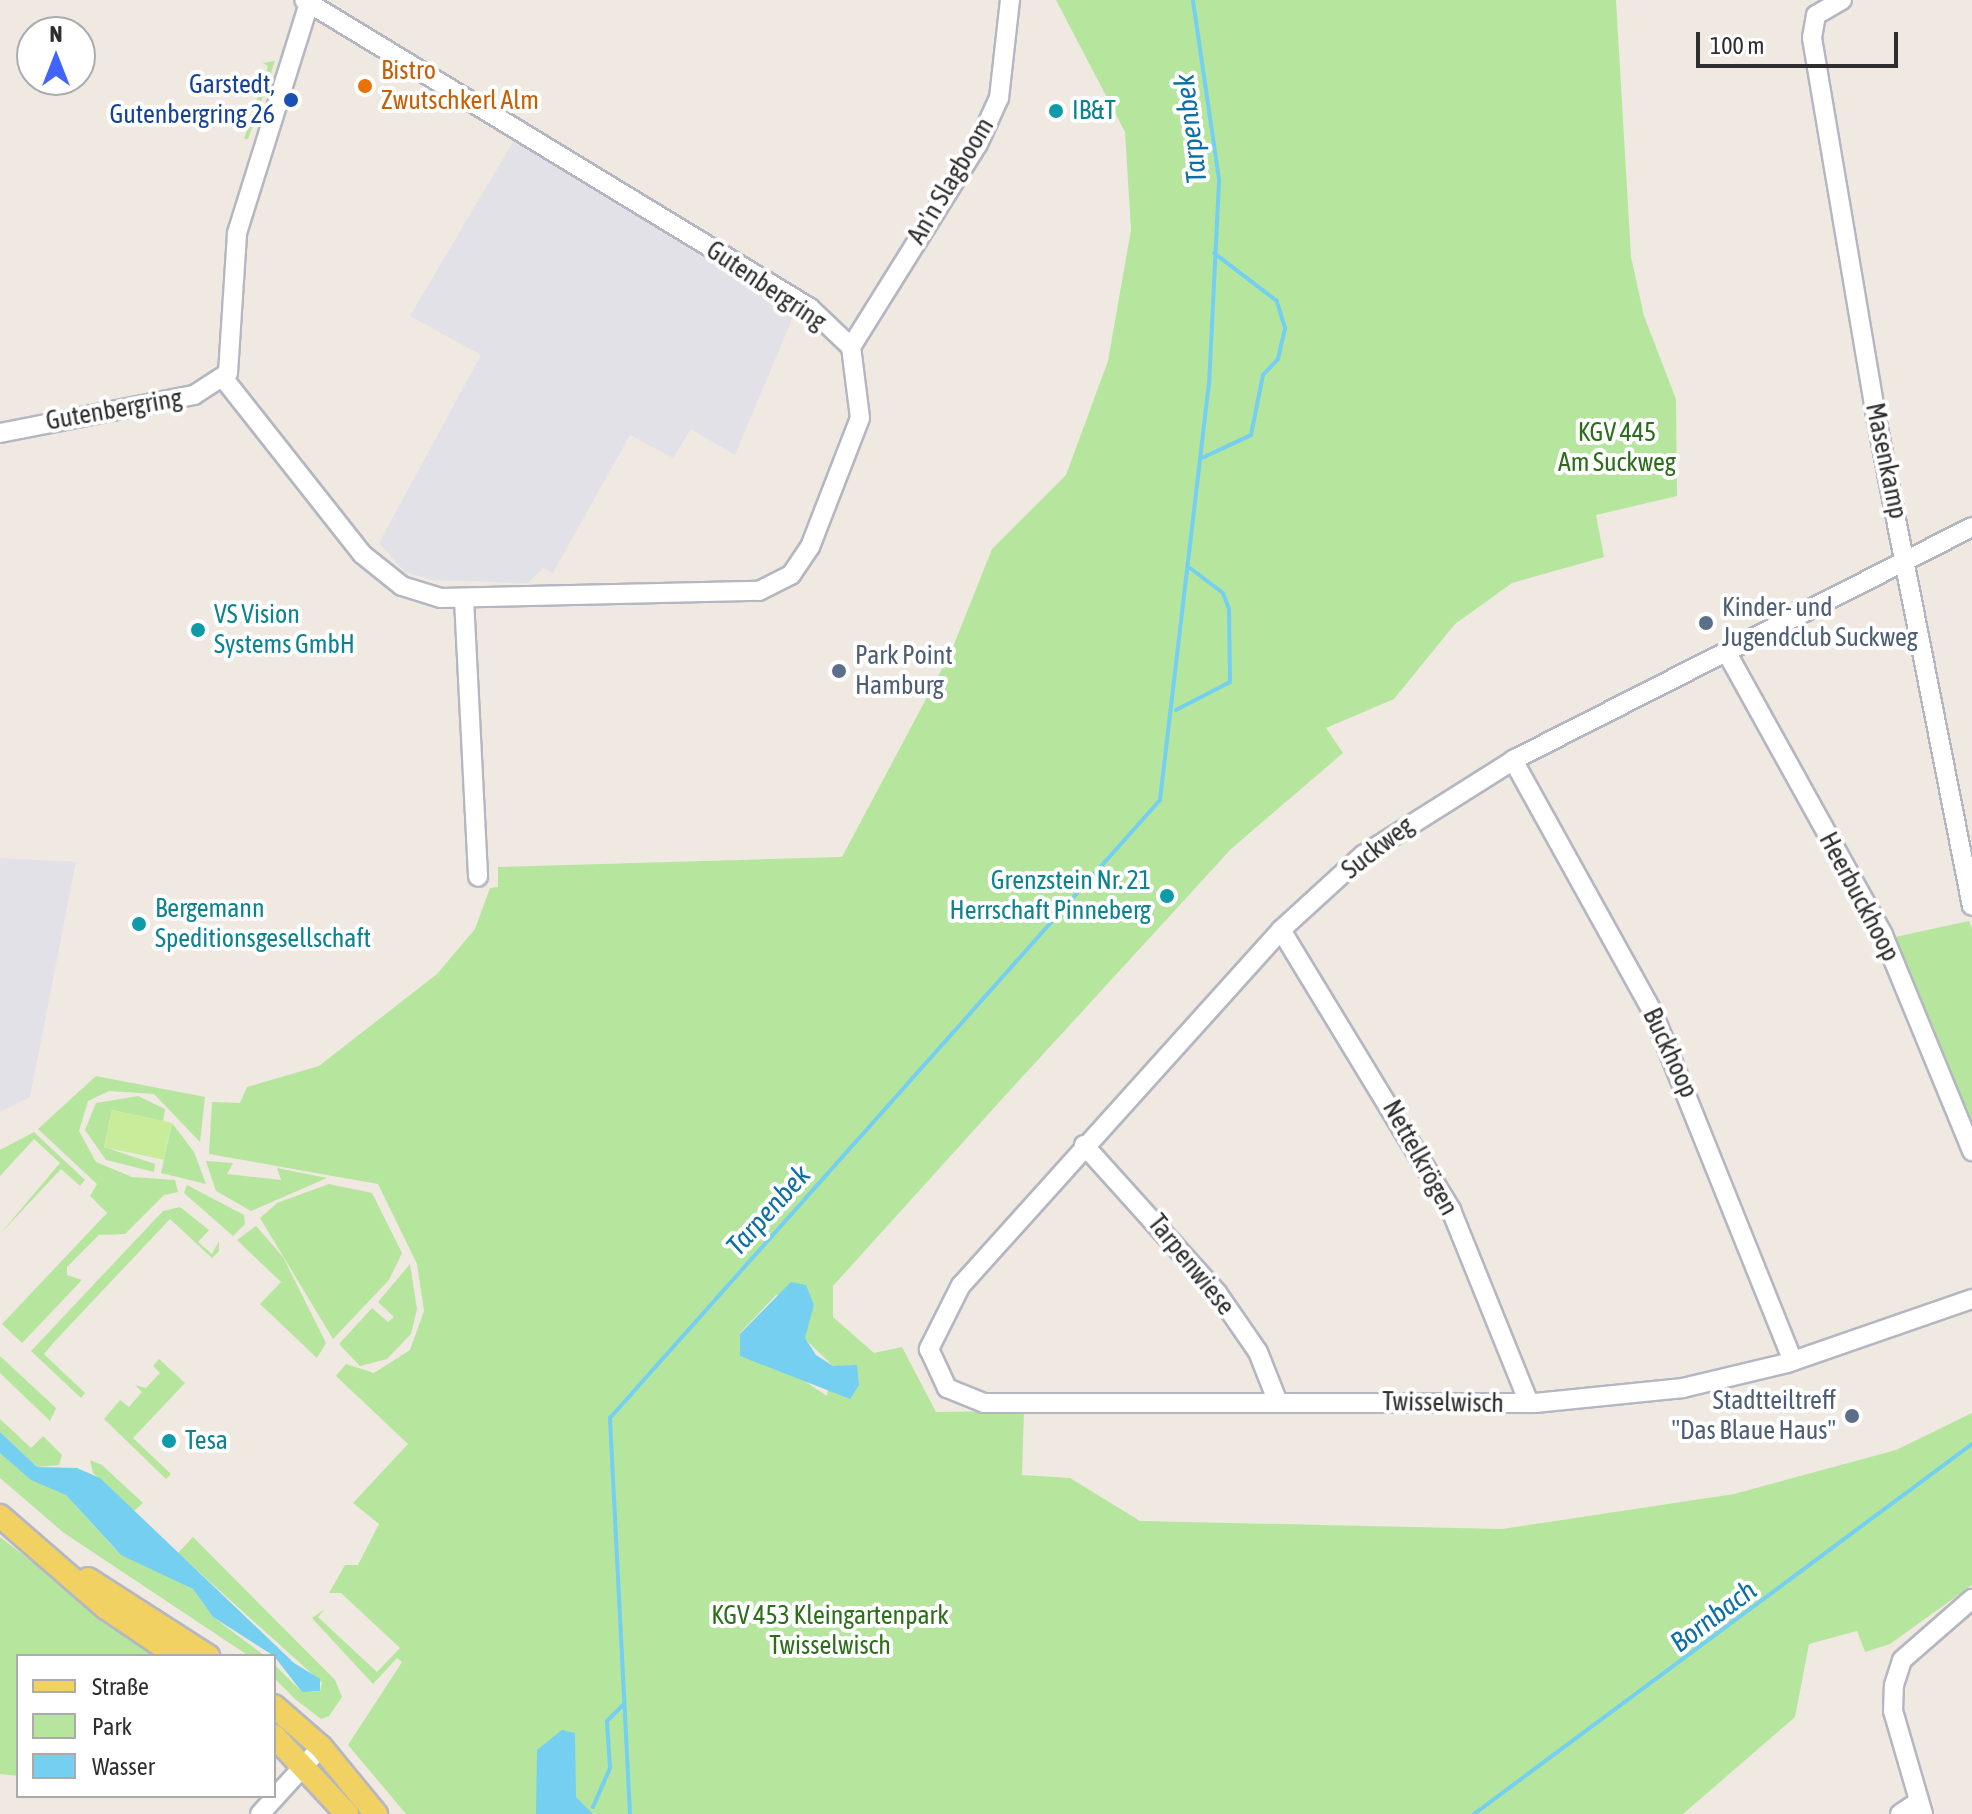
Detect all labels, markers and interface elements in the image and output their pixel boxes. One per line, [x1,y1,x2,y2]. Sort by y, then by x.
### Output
north arrow [16,16,96,96]
scale bar [1700,16,1902,66]
text: N [50,21,62,47]
text: 100 m [1710,32,1764,59]
place label: Bistro Zwutschkerl Alm [381,55,539,116]
place label: Garstedt, Gutenbergring 26 [109,69,275,130]
water label: Tarpenbek [1167,72,1213,186]
marker: Bistro Zwutschkerl Alm [356,77,374,95]
marker: Garstedt, Gutenbergring 26 [282,91,300,109]
place label: IB&T [1072,95,1116,127]
marker: IB&T [1047,102,1065,120]
street label: An'n Slagboom [901,112,1001,250]
street label: Gutenbergring [700,235,832,337]
street label: Gutenbergring [44,383,184,437]
street label: Masenkamp [1859,400,1913,522]
park label: KGV 445 Am Suckweg [1558,417,1676,478]
place label: Kinder- und Jugendclub Suckweg [1722,592,1918,654]
place label: VS Vision Systems GmbH [214,599,355,660]
marker: Kinder- und Jugendclub Suckweg [1697,614,1715,632]
marker: VS Vision Systems GmbH [189,621,207,639]
place label: Park Point Hamburg [855,640,953,702]
marker: Park Point Hamburg [830,662,848,680]
street label: Suckweg [1336,810,1420,886]
street label: Heerbuckhoop [1812,827,1906,967]
place label: Grenzstein Nr. 21 Herrschaft Pinneberg [950,865,1151,926]
marker: Grenzstein Nr. 21 Herrschaft Pinneberg [1158,887,1176,905]
place label: Bergemann Speditionsgesellschaft [155,893,371,954]
marker: Bergemann Speditionsgesellschaft [130,915,148,933]
street label: Buckhoop [1636,1003,1704,1103]
street label: Nettelkrögen [1376,1095,1464,1221]
water label: Tarpenbek [719,1158,817,1262]
street label: Tarpenwiese [1141,1208,1241,1322]
place label: Stadtteiltreff "Das Blaue Haus" [1671,1385,1836,1446]
street label: Twisselwisch [1382,1386,1504,1420]
marker: Stadtteiltreff "Das Blaue Haus" [1843,1407,1861,1425]
place label: Tesa [185,1425,228,1457]
marker: Tesa [160,1432,178,1450]
water label: Bornbach [1664,1573,1762,1659]
park label: KGV 453 Kleingartenpark Twisselwisch [711,1600,949,1662]
legend [16,1654,276,1798]
text: Straße [92,1673,149,1700]
text: Park [92,1713,132,1740]
text: Wasser [92,1753,155,1780]

